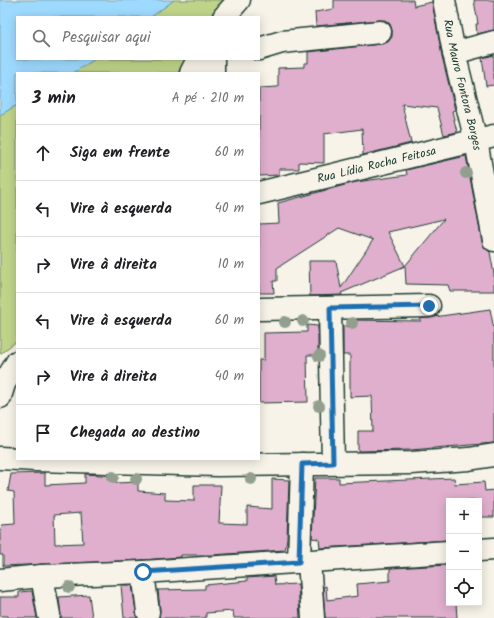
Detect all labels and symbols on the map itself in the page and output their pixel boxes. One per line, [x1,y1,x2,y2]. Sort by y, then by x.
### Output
street label: Rua Mauro Fontora Borges [438,18,487,152]
street label: Rua Lídia Rocha Feitosa [315,141,439,189]
route end [420,297,438,315]
route start [134,563,152,581]

